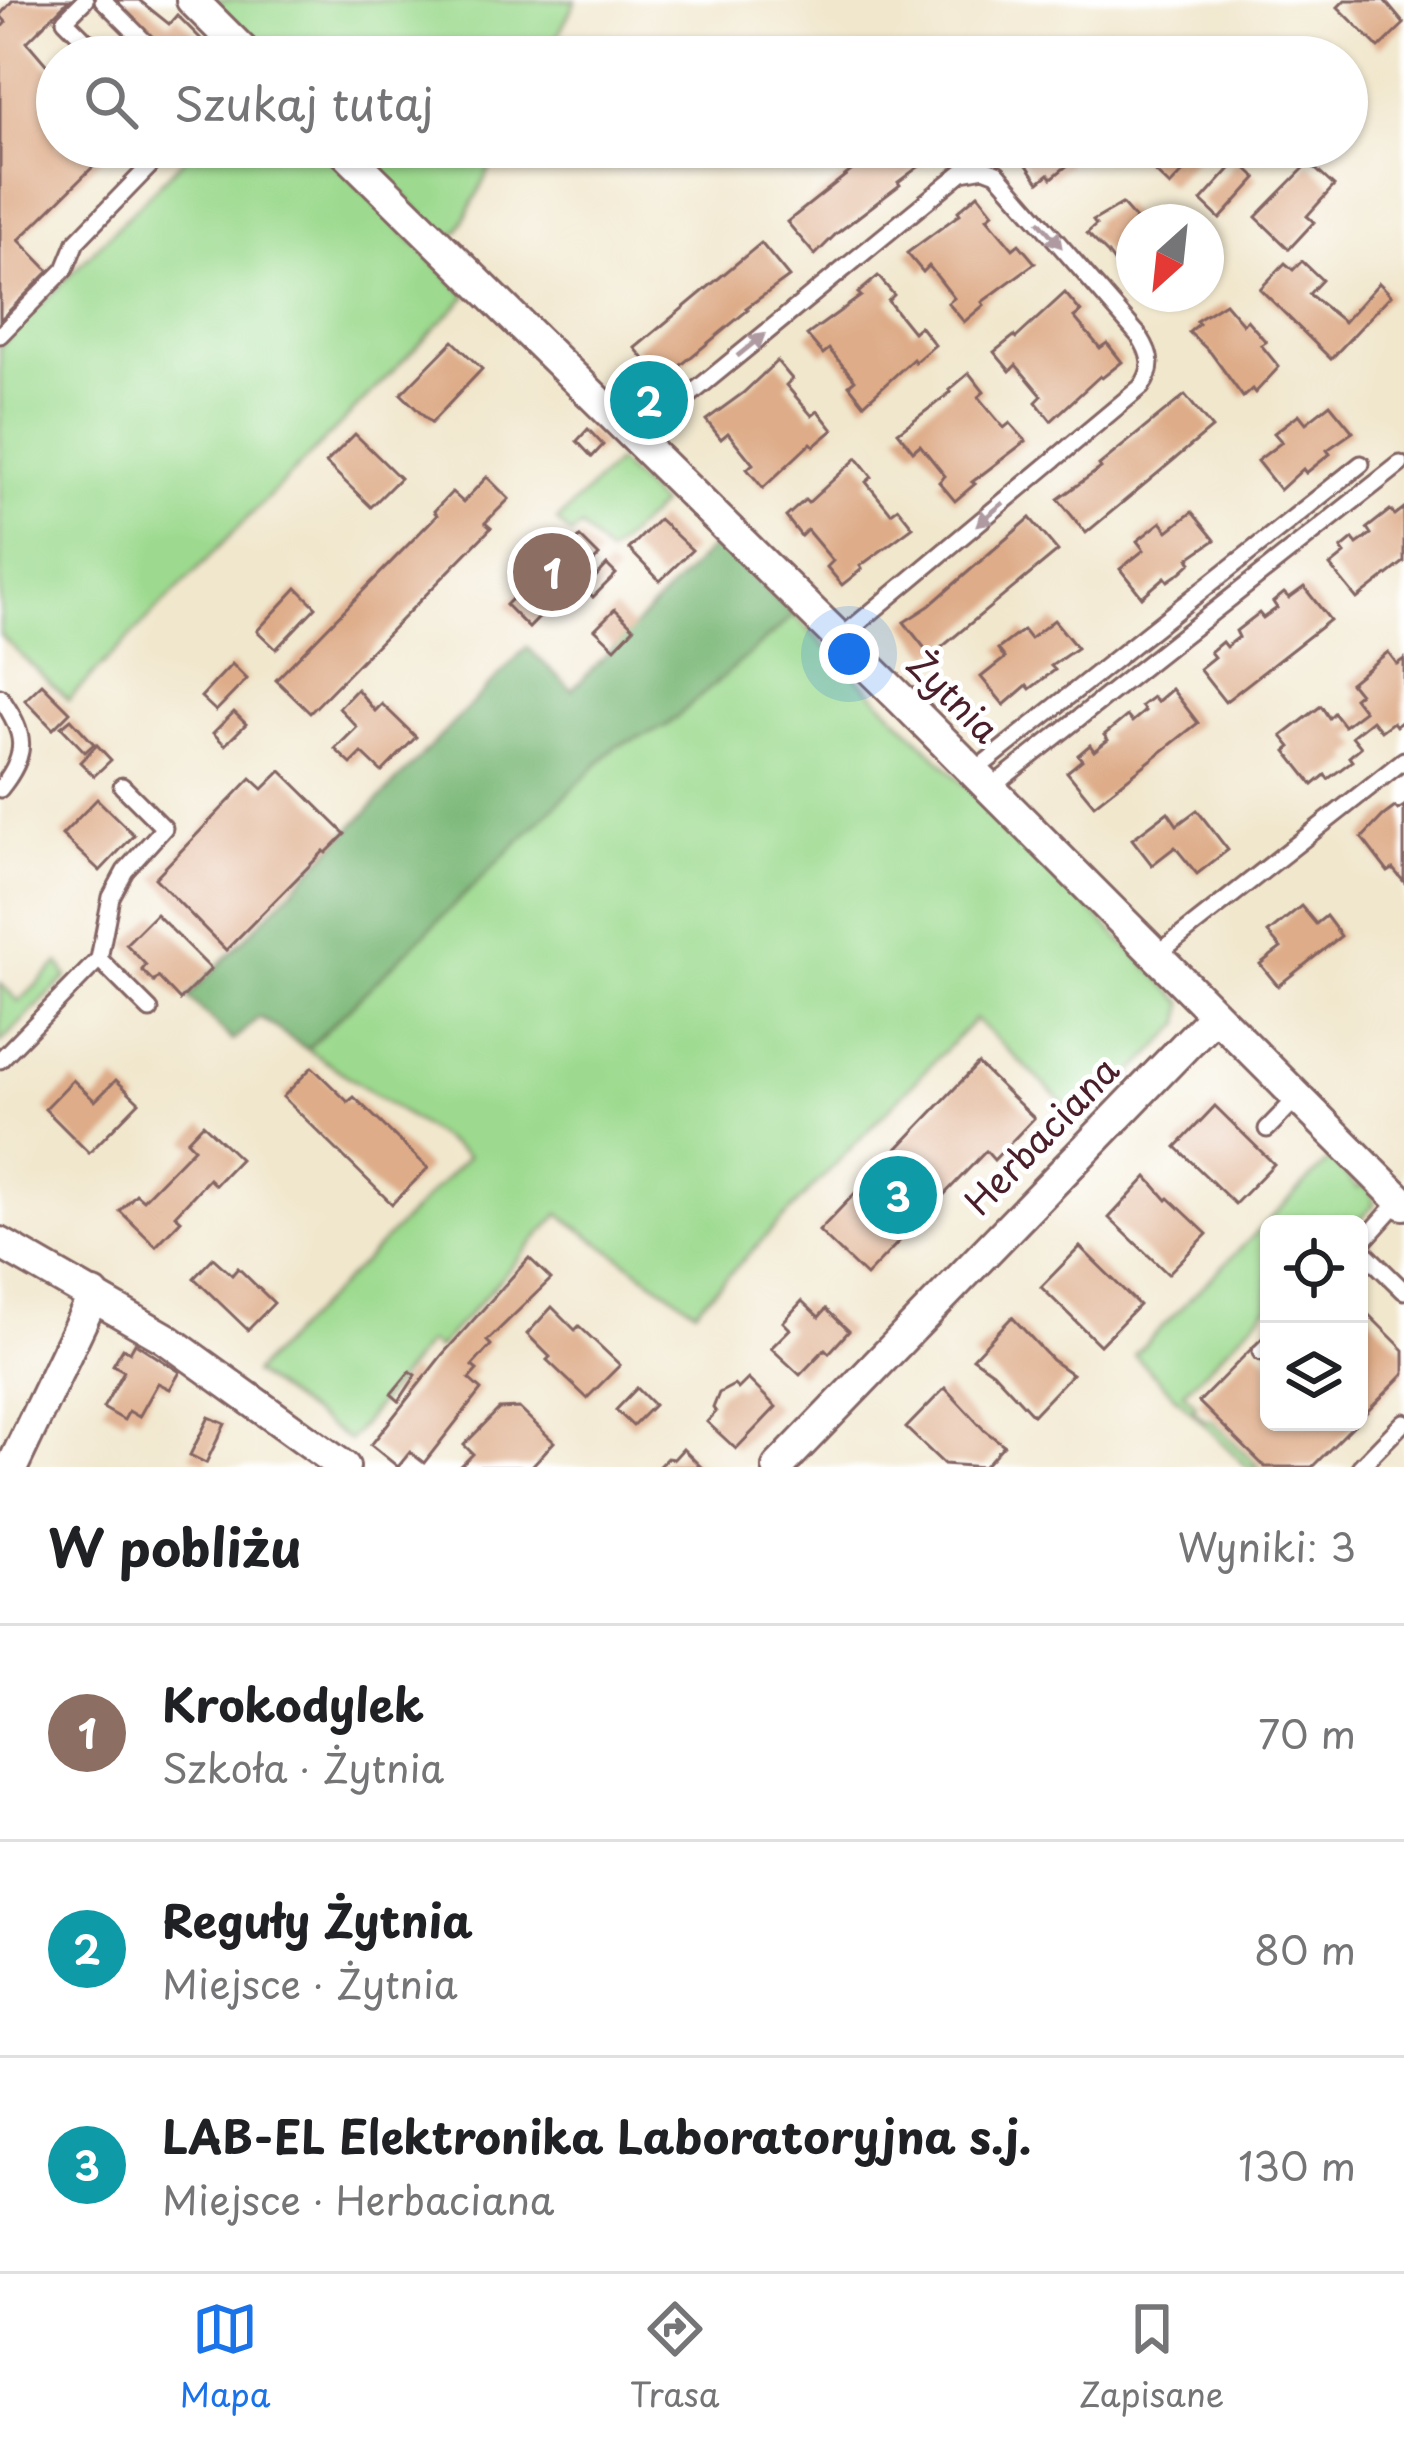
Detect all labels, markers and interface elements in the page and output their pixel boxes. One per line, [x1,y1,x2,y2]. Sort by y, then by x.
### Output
search box [36,36,1368,168]
text: Szukaj tutaj [174,68,434,136]
icon: search [78,69,144,135]
north arrow [1116,204,1224,312]
one-way arrow [1036,219,1062,249]
one-way arrow [735,333,766,358]
pin: 2 [610,355,688,445]
one-way arrow [975,500,1005,526]
pin: 1 [513,527,591,617]
your location [819,624,879,684]
street label: Żytnia [896,637,1013,754]
street label: Herbaciana [951,1043,1130,1226]
pin: 3 [859,1150,937,1240]
map controls [1260,1215,1368,1431]
button: locate [1260,1215,1368,1323]
button: layers [1260,1323,1368,1431]
text: W pobliżu [48,1507,302,1584]
text: Wyniki: 3 [1177,1516,1356,1575]
text: Krokodylek [162,1669,424,1737]
text: 1 [78,1703,96,1762]
text: 70 m [1258,1703,1356,1762]
text: Szkoła · Żytnia [162,1737,444,1796]
text: Reguły Żytnia [162,1885,473,1953]
text: 2 [73,1919,101,1978]
text: 80 m [1254,1919,1356,1978]
text: Miejsce · Żytnia [162,1953,458,2012]
text: LAB-EL Elektronika Laboratoryjna s.j. [162,2101,1031,2169]
text: 3 [74,2135,100,2194]
text: 130 m [1238,2135,1356,2194]
text: Miejsce · Herbaciana [162,2169,554,2228]
tab: Mapa [180,2296,270,2418]
tab: Trasa [630,2296,720,2418]
tab: Zapisane [1079,2296,1224,2418]

